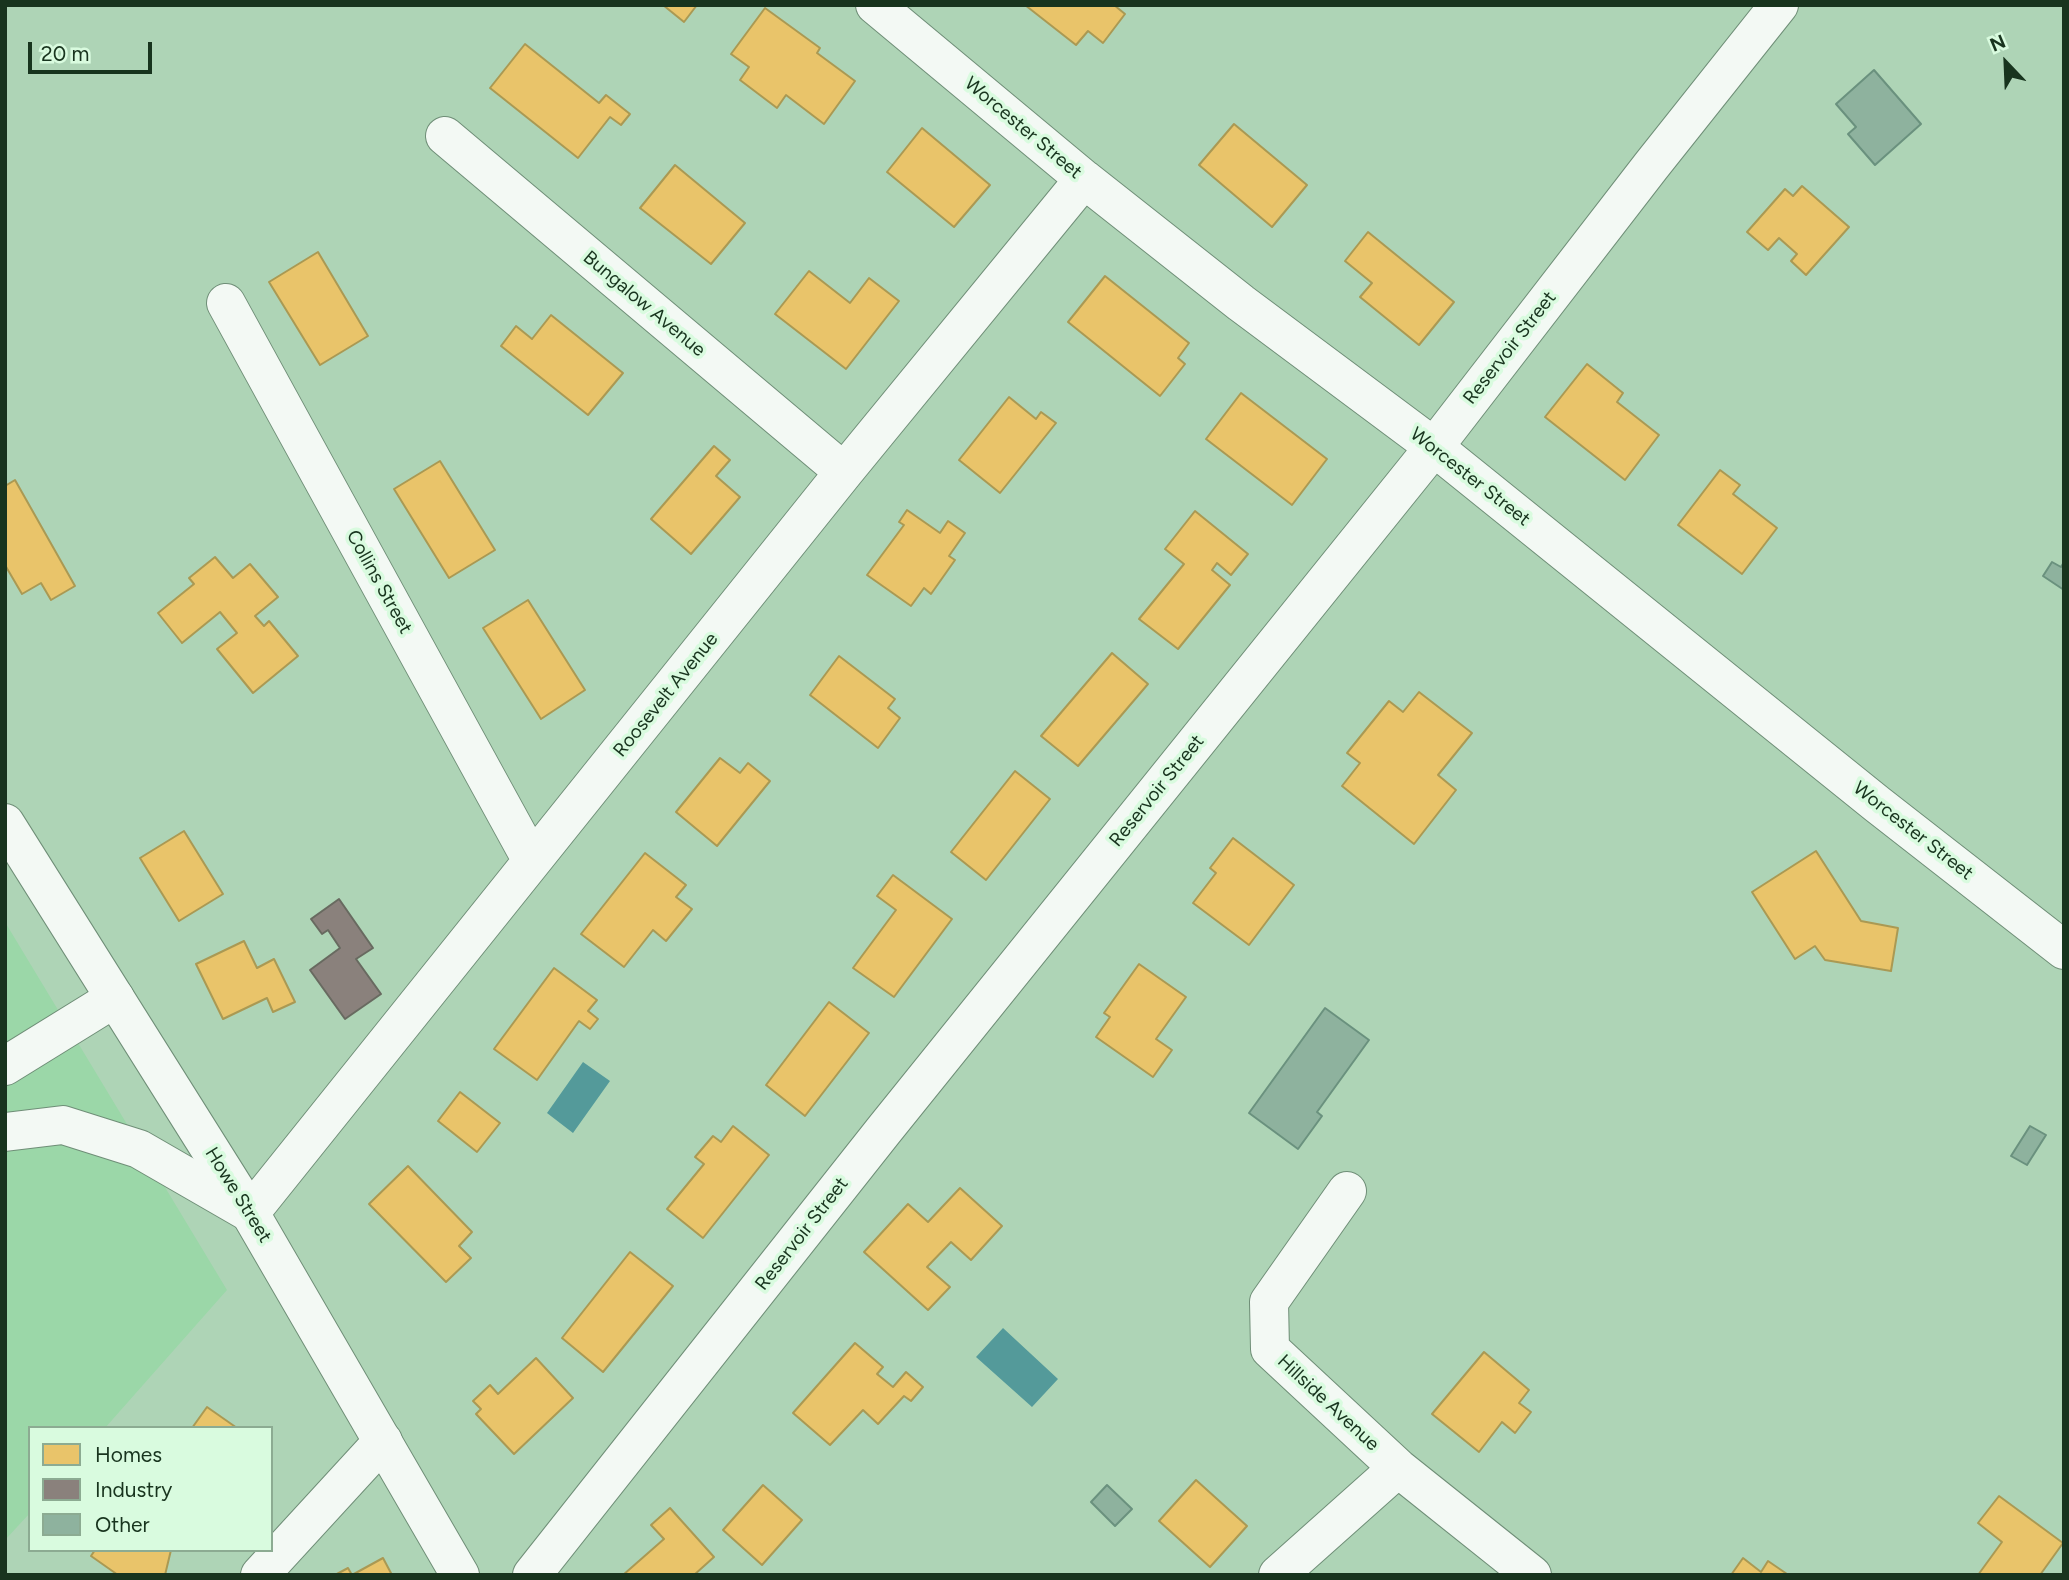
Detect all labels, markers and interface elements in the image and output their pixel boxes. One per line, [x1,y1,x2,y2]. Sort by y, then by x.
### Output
scale bar [32,28,156,72]
north arrow [1971,28,2041,98]
text: N [1986,30,2009,57]
text: 20 m [41,41,89,66]
street label: Worcester Street [960,72,1086,184]
street label: Bungalow Avenue [578,246,710,362]
street label: Reservoir Street [1459,287,1561,409]
street label: Worcester Street [1405,423,1535,531]
street label: Collins Street [341,526,417,638]
street label: Roosevelt Avenue [609,628,723,762]
street label: Reservoir Street [1105,730,1209,852]
street label: Worcester Street [1848,777,1978,885]
street label: Howe Street [200,1143,276,1247]
street label: Reservoir Street [751,1173,853,1295]
street label: Hillside Avenue [1272,1350,1384,1456]
legend [28,1426,273,1552]
text: Homes [95,1442,162,1467]
text: Industry [95,1477,172,1502]
text: Other [95,1512,150,1537]

